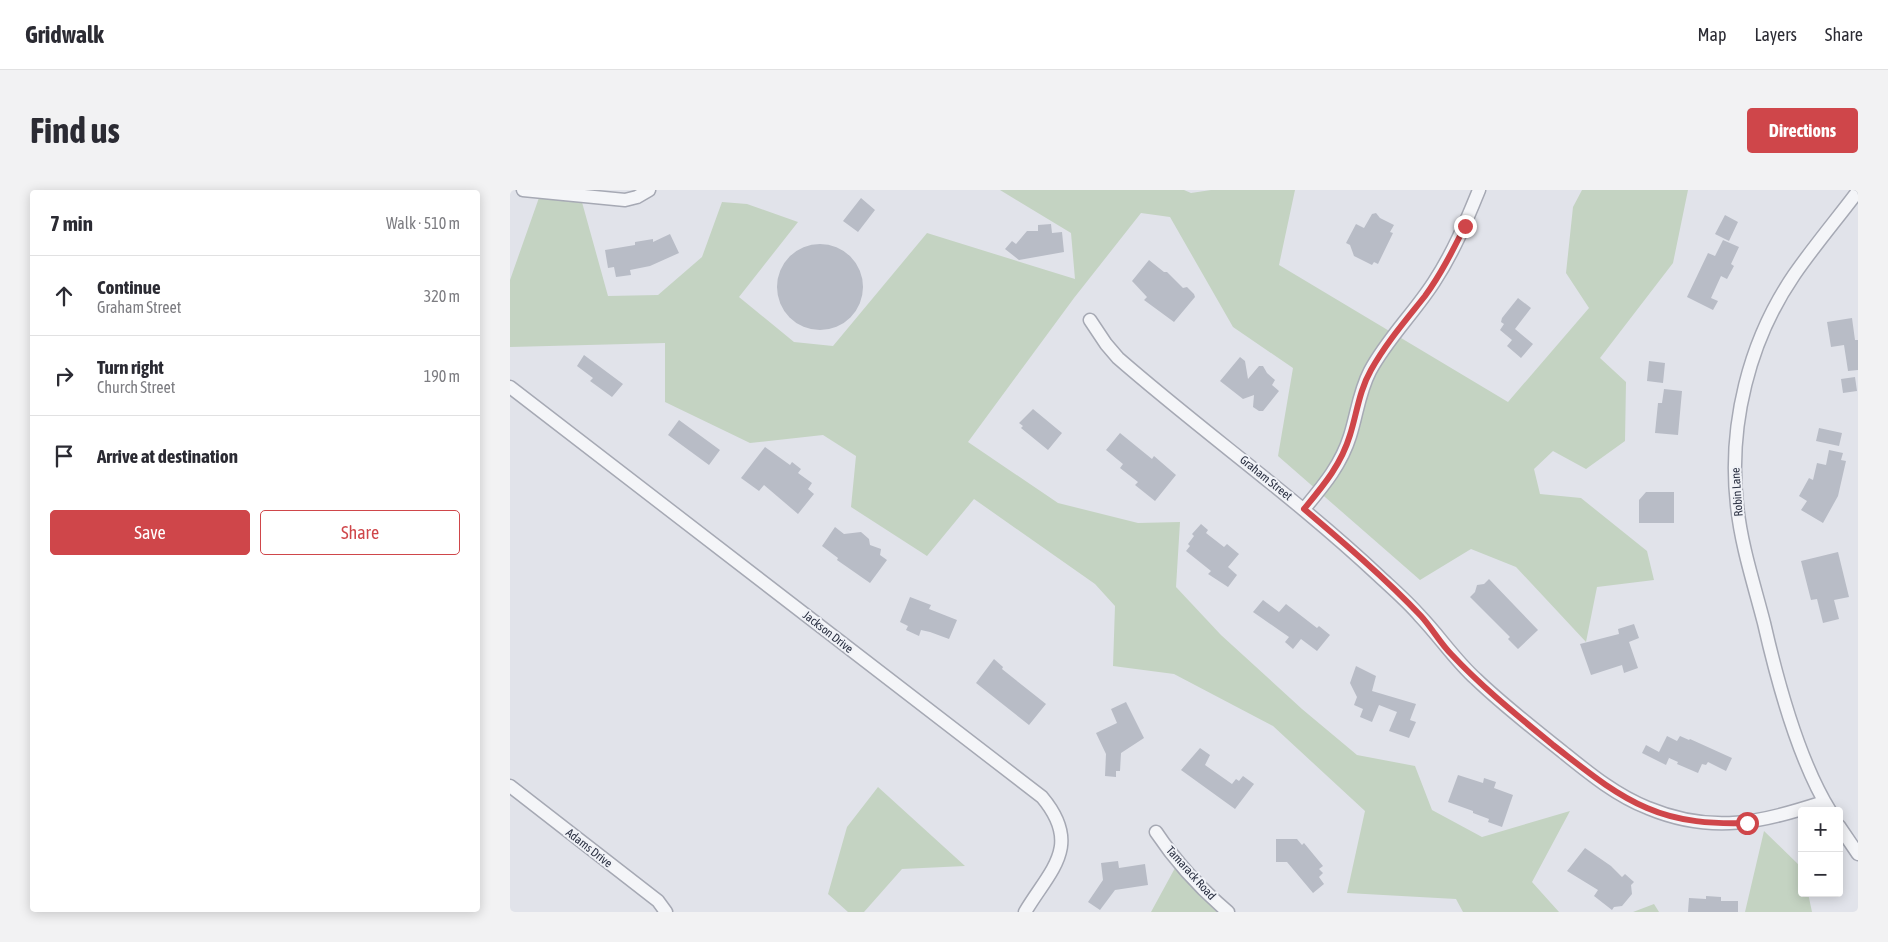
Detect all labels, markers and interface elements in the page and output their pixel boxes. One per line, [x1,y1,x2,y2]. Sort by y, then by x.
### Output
text: Gridwalk [25,21,104,48]
text: Map [1697,24,1726,45]
text: Layers [1754,24,1797,45]
text: Share [1825,24,1863,45]
button: Directions [1747,108,1858,153]
text: Find us [30,110,120,150]
text: 7 min [50,211,93,235]
text: Walk · 510 m [386,214,460,232]
route end [1454,215,1477,238]
text: Continue [97,276,161,298]
icon: ahead [50,282,78,310]
text: 320 m [424,287,460,305]
text: Graham Street [97,298,181,316]
text: Turn right [97,356,164,378]
icon: right [50,362,78,390]
text: 190 m [424,367,460,385]
text: Church Street [97,378,175,396]
icon: arrive [50,442,78,470]
text: Arrive at destination [97,445,238,467]
street label: Graham Street [1237,453,1295,504]
street label: Robin Lane [1728,467,1746,517]
button: Save [50,510,250,555]
button: Share [260,510,460,555]
street label: Jackson Drive [800,608,856,656]
map controls [1798,807,1843,897]
button: + [1798,807,1843,852]
route start [1736,812,1759,835]
street label: Adams Drive [563,826,615,870]
street label: Tamarack Road [1163,843,1219,903]
button: − [1798,852,1843,897]

